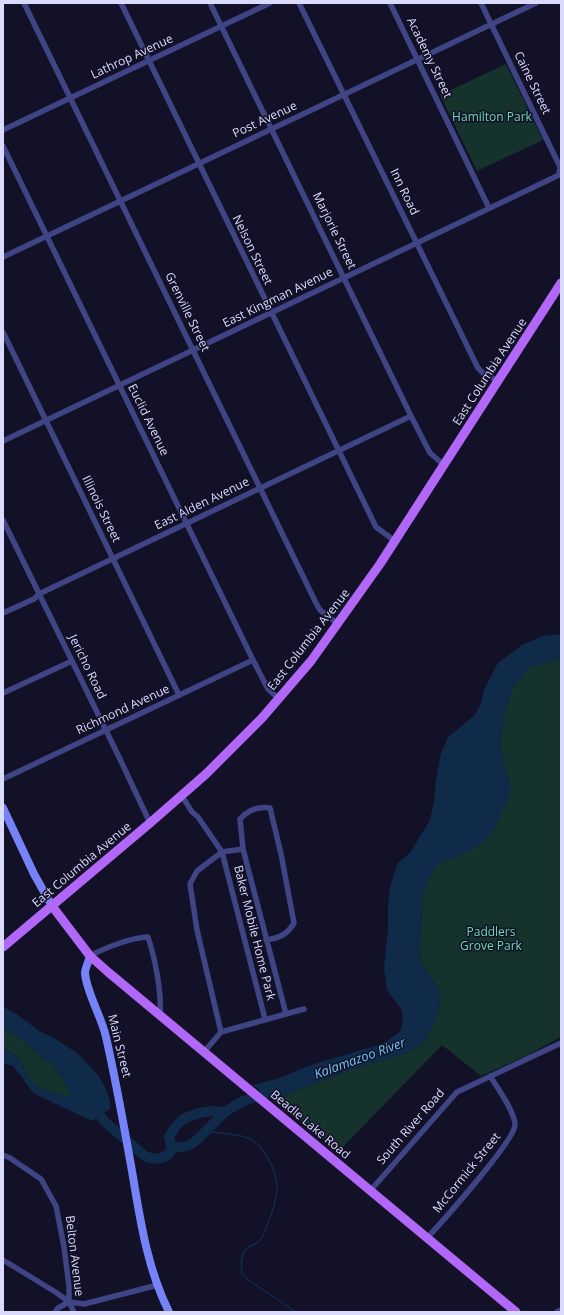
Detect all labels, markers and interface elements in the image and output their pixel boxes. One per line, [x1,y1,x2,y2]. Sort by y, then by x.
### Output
street label: Academy Street [403,15,455,101]
street label: Lathrop Avenue [89,32,175,82]
street label: Caine Street [511,49,553,117]
street label: Post Avenue [231,99,299,141]
park label: Hamilton Park [452,111,532,125]
street label: Inn Road [387,166,421,218]
street label: Marjorie Street [309,190,359,272]
street label: Nelson Street [229,213,275,287]
street label: East Kingman Avenue [221,265,335,331]
street label: Grenville Street [162,270,212,354]
street label: East Columbia Avenue [450,316,530,428]
street label: Euclid Avenue [124,382,172,458]
street label: Illinois Street [79,473,123,545]
street label: East Alden Avenue [152,475,252,533]
street label: East Columbia Avenue [265,586,353,694]
street label: Jericho Road [65,632,109,702]
street label: Richmond Avenue [74,682,172,738]
street label: East Columbia Avenue [30,819,134,911]
street label: Baker Mobile Home Park [230,864,278,1002]
park label: Paddlers Grove Park [460,926,522,954]
street label: Main Street [104,1013,134,1079]
water label: Kalamazoo River [312,1035,408,1083]
street label: South River Road [374,1086,448,1168]
street label: Beadle Lake Road [267,1088,353,1162]
street label: McCormick Street [430,1130,504,1216]
street label: Belton Avenue [62,1215,86,1297]

